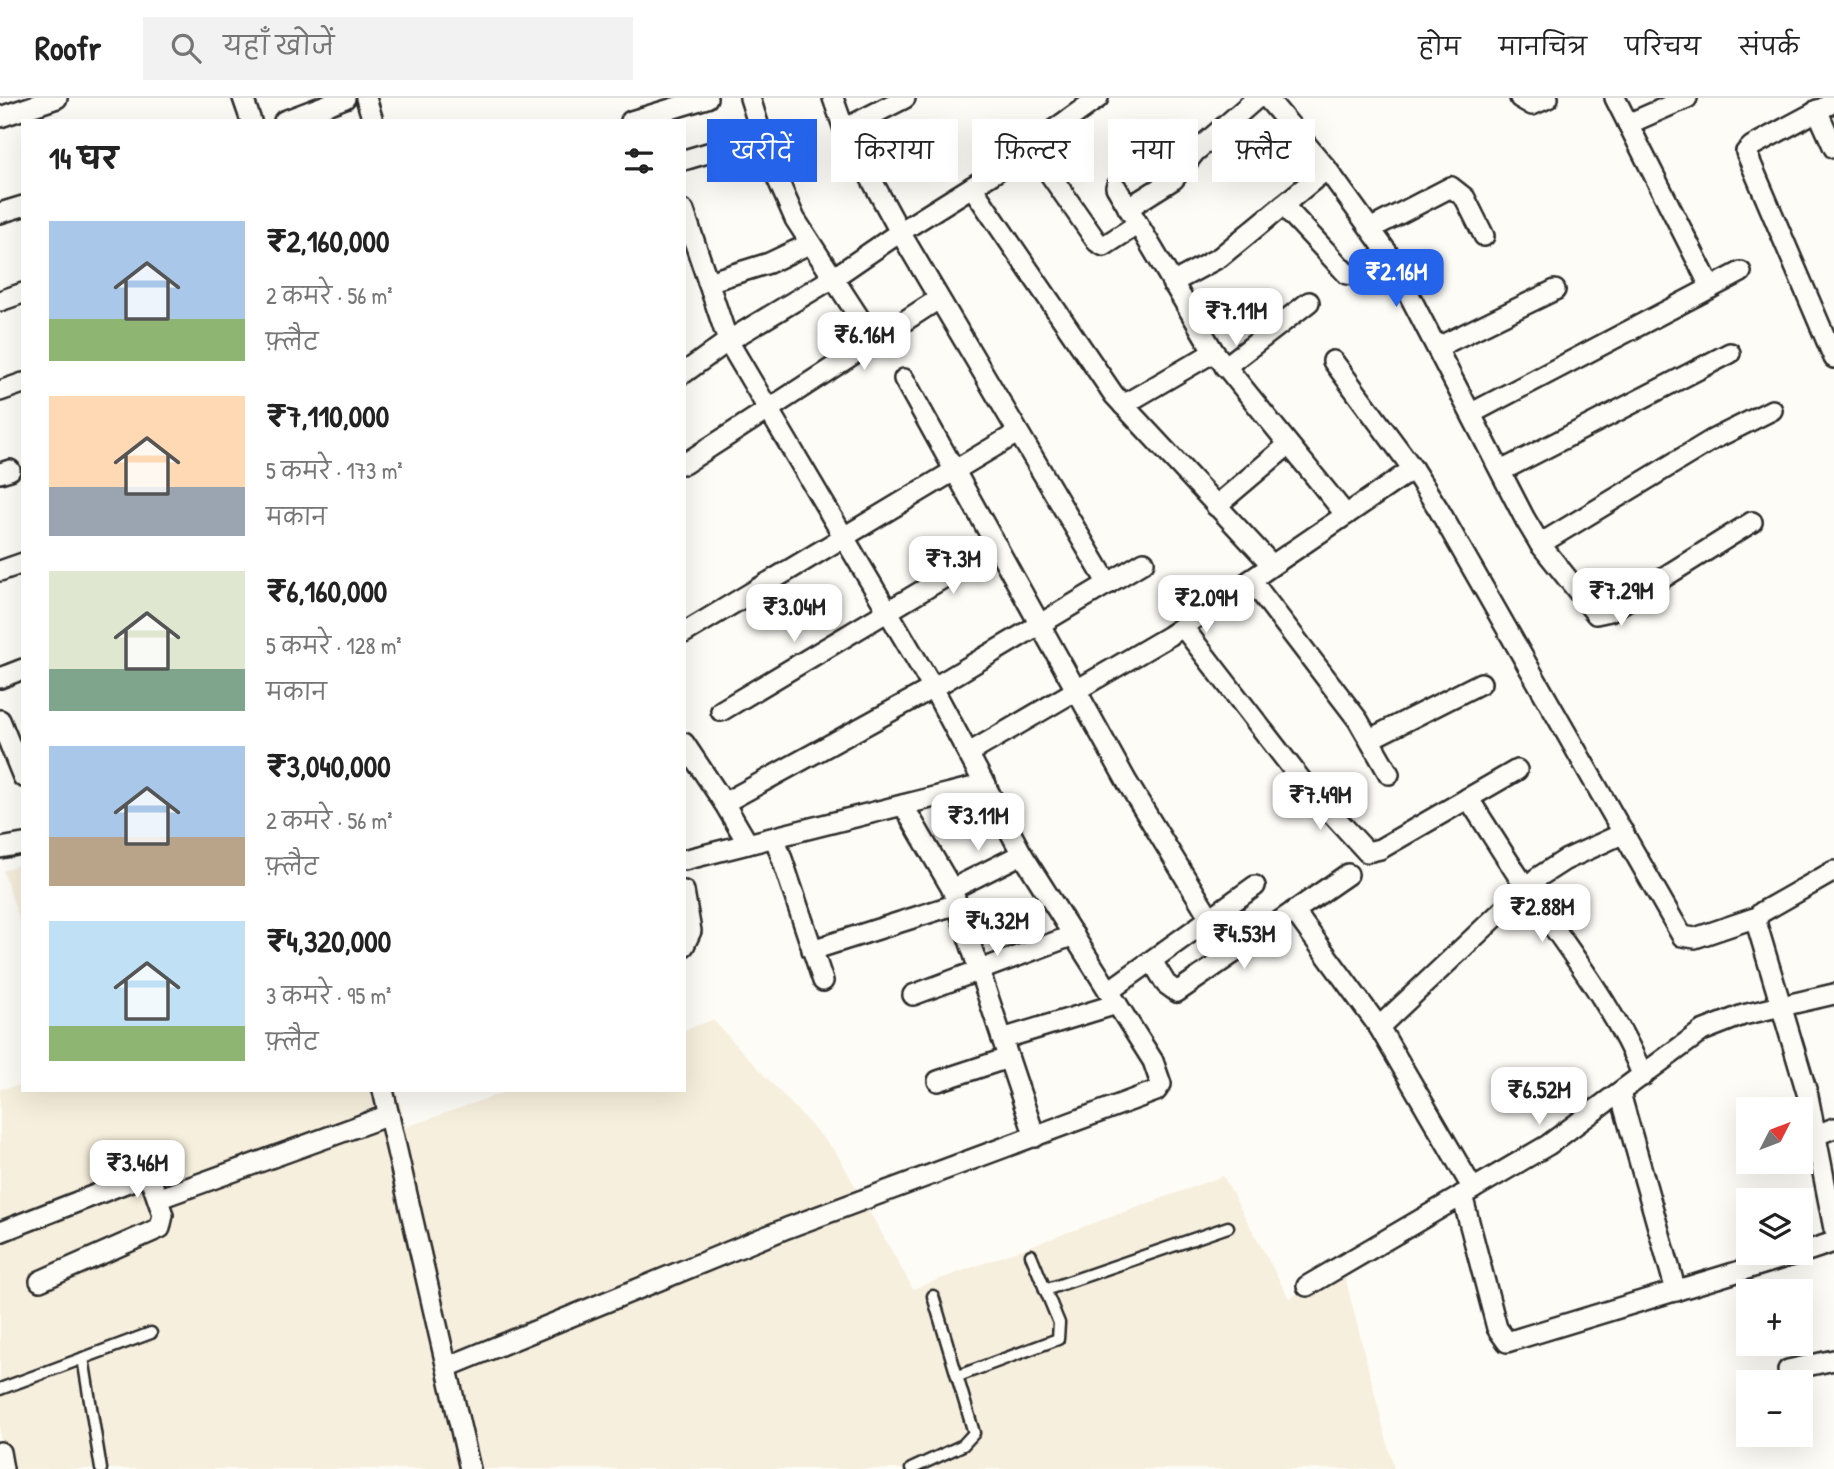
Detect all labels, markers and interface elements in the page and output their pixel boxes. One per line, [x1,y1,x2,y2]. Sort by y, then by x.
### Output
search box [143,17,633,80]
text: Roofr [35,26,101,70]
text: यहाँ खोजें [223,28,334,63]
icon: search [167,29,205,67]
text: होम [1418,30,1461,62]
text: मानचित्र [1499,30,1587,62]
text: परिचय [1625,30,1701,62]
text: संपर्क [1739,30,1799,62]
chip: खरीदें [707,119,817,182]
chip: किराया [831,119,958,182]
chip: फ़िल्टर [972,119,1094,182]
chip: नया [1108,119,1198,182]
chip: फ़्लैट [1212,119,1315,182]
text: 14 घर [49,138,118,178]
icon: filters [620,142,658,180]
text: ₹2,160,000 [266,221,389,261]
icon: home [105,249,189,333]
pin: ₹2.16M [1339,250,1453,309]
text: ₹2.16M [1365,256,1427,287]
text: 2 कमरे · 56 m² [266,280,393,311]
pin: ₹7.11M [1179,288,1293,348]
text: ₹7.11M [1205,295,1267,326]
pin: ₹6.16M [807,313,921,372]
text: ₹6.16M [833,319,895,350]
text: फ़्लैट [266,326,318,357]
text: ₹7,110,000 [266,396,389,436]
icon: home [105,424,189,508]
text: 5 कमरे · 173 m² [266,455,403,486]
text: मकान [266,501,327,532]
pin: ₹7.3M [904,536,1002,596]
text: ₹7.3M [925,543,981,574]
pin: ₹7.29M [1564,568,1678,628]
text: ₹6,160,000 [266,571,387,611]
pin: ₹2.09M [1149,575,1263,635]
text: ₹7.29M [1589,575,1653,606]
text: ₹2.09M [1174,582,1238,613]
pin: ₹3.04M [737,584,851,644]
text: ₹3.04M [762,591,826,622]
icon: home [105,599,189,683]
text: 5 कमरे · 128 m² [266,630,402,661]
text: मकान [266,676,327,707]
text: ₹3,040,000 [266,746,391,786]
pin: ₹7.49M [1263,772,1377,832]
icon: home [105,774,189,858]
text: ₹7.49M [1289,779,1351,810]
pin: ₹3.11M [921,794,1035,853]
text: ₹3.11M [947,800,1009,831]
text: 2 कमरे · 56 m² [266,805,393,836]
text: फ़्लैट [266,851,318,882]
pin: ₹2.88M [1485,884,1599,944]
text: ₹2.88M [1509,891,1575,922]
pin: ₹4.32M [940,898,1054,958]
text: ₹4.32M [965,905,1029,936]
pin: ₹4.53M [1187,912,1301,971]
text: ₹4.53M [1212,918,1276,949]
text: ₹4,320,000 [266,921,391,961]
icon: home [105,949,189,1033]
text: 3 कमरे · 95 m² [266,980,391,1011]
text: फ़्लैट [266,1026,318,1057]
pin: ₹6.52M [1482,1068,1596,1127]
text: ₹6.52M [1507,1074,1571,1105]
north arrow [1736,1097,1813,1174]
map controls [1736,1097,1813,1447]
pin: ₹3.46M [80,1140,194,1200]
text: ₹3.46M [106,1147,168,1178]
button: layers [1736,1188,1813,1265]
button: + [1736,1279,1813,1356]
button: − [1736,1370,1813,1447]

